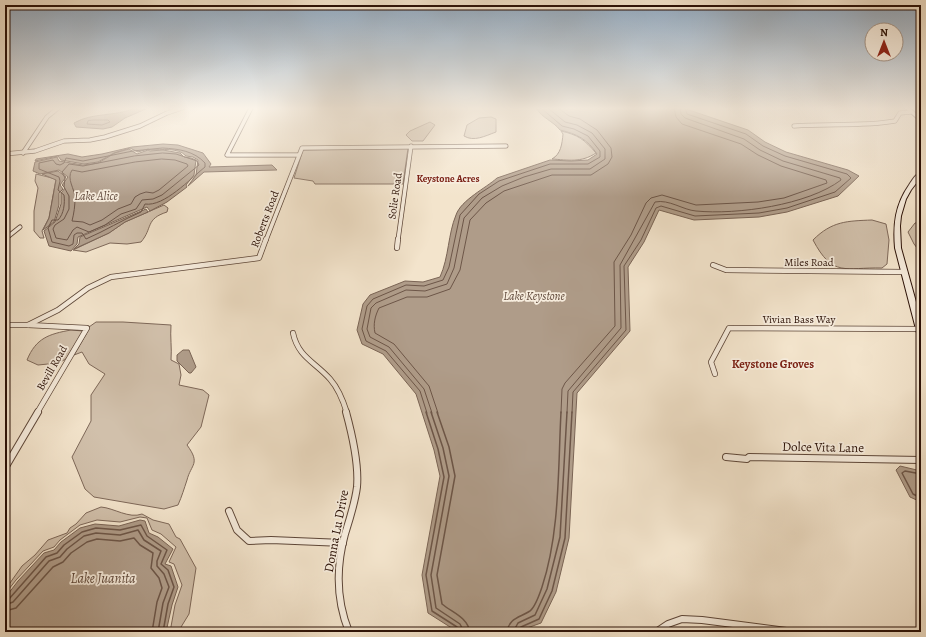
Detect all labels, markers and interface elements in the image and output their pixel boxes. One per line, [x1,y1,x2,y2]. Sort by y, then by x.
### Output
north arrow [864,22,904,62]
text: N [880,25,888,40]
street label: Solie Road [384,172,406,220]
district label: Keystone Acres [416,172,480,185]
water label: Lake Alice [74,188,119,204]
street label: Roberts Road [247,188,283,250]
street label: Miles Road [784,255,834,270]
water label: Lake Keystone [503,288,566,304]
street label: Vivian Bass Way [762,312,835,327]
street label: Bevill Road [33,343,71,393]
district label: Keystone Groves [732,356,814,372]
street label: Dolce Vita Lane [782,438,864,456]
street label: Donna Lu Drive [320,488,352,574]
water label: Lake Juanita [71,569,136,588]

